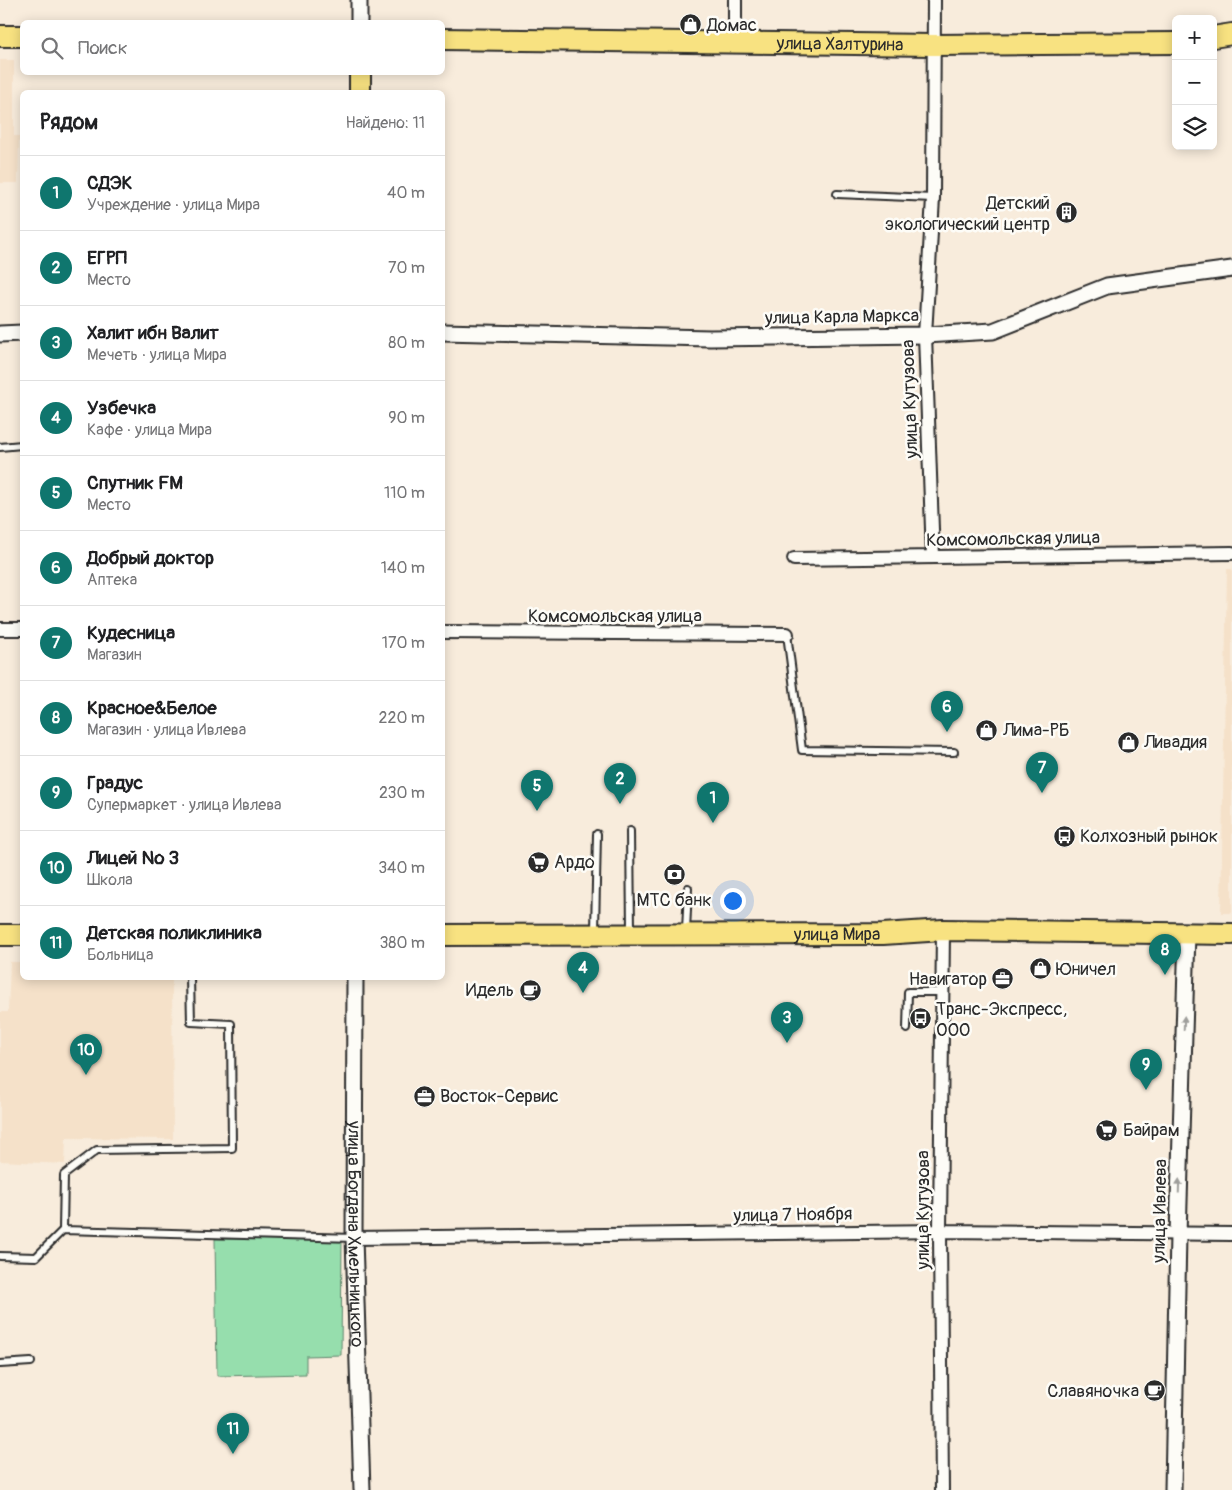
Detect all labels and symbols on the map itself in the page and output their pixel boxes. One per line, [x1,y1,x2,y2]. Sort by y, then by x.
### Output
shop icon: Домас [679,13,703,37]
place label: Домас [706,14,757,37]
street label: улица Халтурина [775,32,904,56]
place label: Детский экологический центр [884,192,1050,236]
building icon: Детский экологический центр [1054,201,1078,225]
street label: улица Карла Маркса [764,304,919,330]
street label: улица Кутузова [896,339,924,460]
street label: Комсомольская улица [926,526,1100,552]
street label: Комсомольская улица [528,605,702,628]
pin: 6 [931,691,963,732]
shop icon: Лима-РБ [975,718,999,742]
place label: Лима-РБ [1002,719,1069,742]
shop icon: Ливадия [1116,730,1140,754]
place label: Ливадия [1143,731,1207,754]
pin: 7 [1026,752,1058,793]
pin: 2 [604,763,636,804]
pin: 5 [521,770,553,811]
pin: 1 [697,782,729,823]
bus stop icon: Колхозный рынок [1052,824,1076,848]
place label: Колхозный рынок [1080,825,1218,848]
supermarket icon: Ардо [526,850,550,874]
place label: Ардо [554,851,595,874]
bank icon: МТС банк [662,863,686,887]
your location [720,888,746,914]
place label: МТС банк [637,889,711,912]
street label: улица Мира [793,923,880,946]
pin: 8 [1149,934,1181,975]
pin: 4 [567,952,599,993]
shop icon: Юничел [1028,957,1052,981]
place label: Юничел [1056,958,1116,981]
office icon: Навигатор [991,967,1015,991]
place label: Навигатор [909,968,987,991]
cafe icon: Идель [518,978,542,1002]
place label: Идель [466,979,514,1002]
place label: Транс-Экспресс, ООО [936,998,1067,1042]
pin: 3 [771,1002,803,1043]
bus stop icon: Транс-Экспресс, ООО [908,1007,932,1031]
one-way arrow [1180,1015,1188,1031]
pin: 10 [70,1034,102,1075]
pin: 9 [1130,1049,1162,1090]
office icon: Восток-Сервис [412,1084,436,1108]
place label: Восток-Сервис [440,1085,559,1108]
supermarket icon: Байрам [1095,1118,1119,1142]
place label: Байрам [1123,1119,1180,1142]
street label: улица Богдана Хмельницкого [342,1120,369,1348]
street label: улица Кутузова [912,1150,935,1271]
street label: улица Ивлева [1148,1159,1172,1264]
one-way arrow [1175,1178,1183,1194]
street label: улица 7 Ноября [732,1202,853,1228]
cafe icon: Славяночка [1143,1379,1167,1403]
place label: Славяночка [1047,1380,1139,1403]
pin: 11 [217,1413,249,1454]

